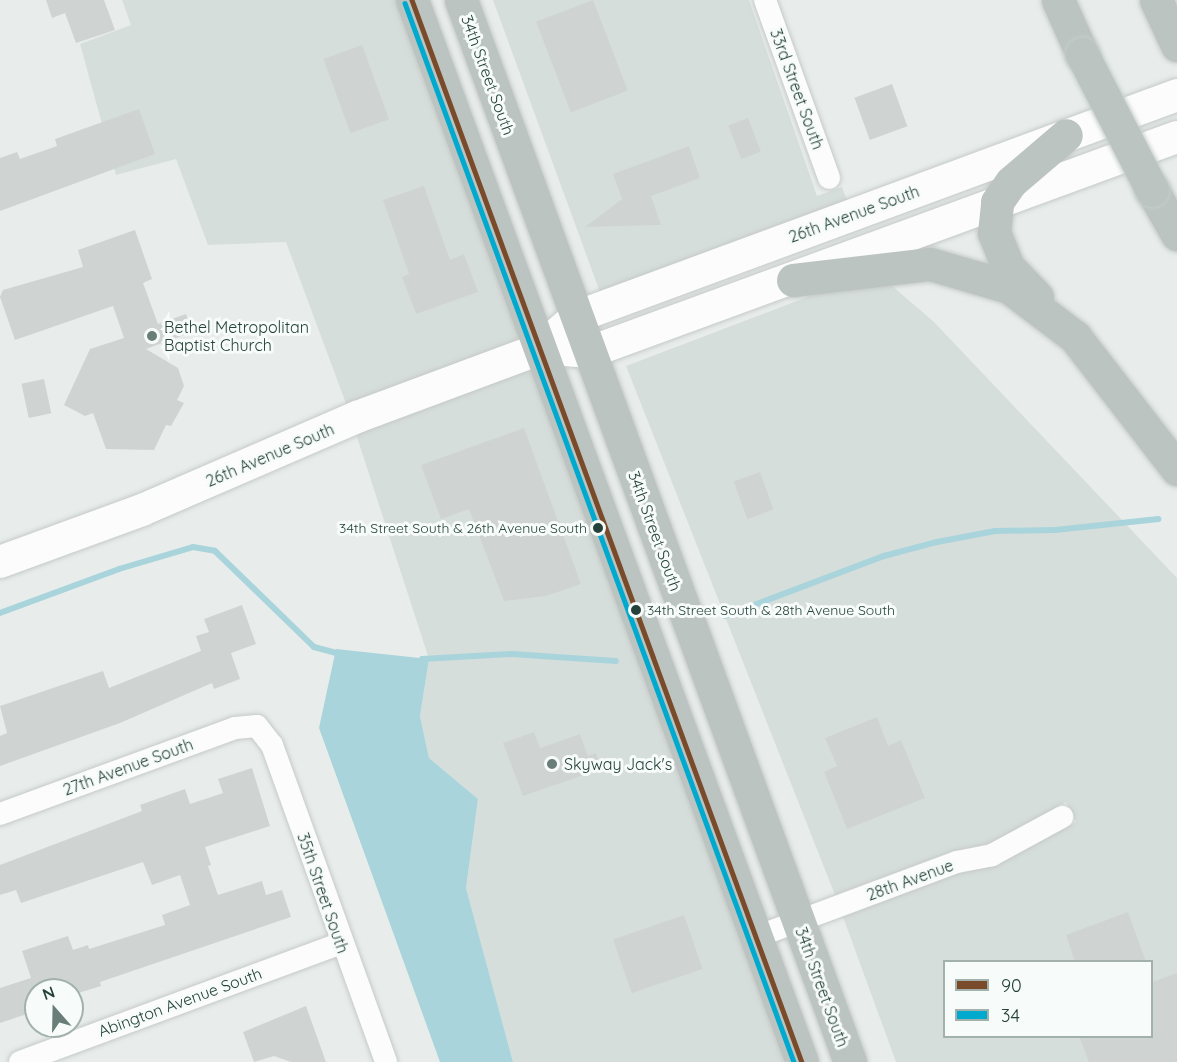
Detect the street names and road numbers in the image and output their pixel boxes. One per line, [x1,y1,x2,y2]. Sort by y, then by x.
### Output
street label: 34th Street South [457,12,519,138]
street label: 33rd Street South [766,26,828,152]
street label: 26th Avenue South [786,181,922,247]
street label: 26th Avenue South [203,419,337,491]
street label: 34th Street South [624,468,686,594]
street label: 27th Avenue South [60,735,196,799]
street label: 35th Street South [293,830,353,956]
street label: 28th Avenue [864,855,956,905]
street label: 34th Street South [791,924,853,1050]
street label: Abington Avenue South [96,963,264,1041]

